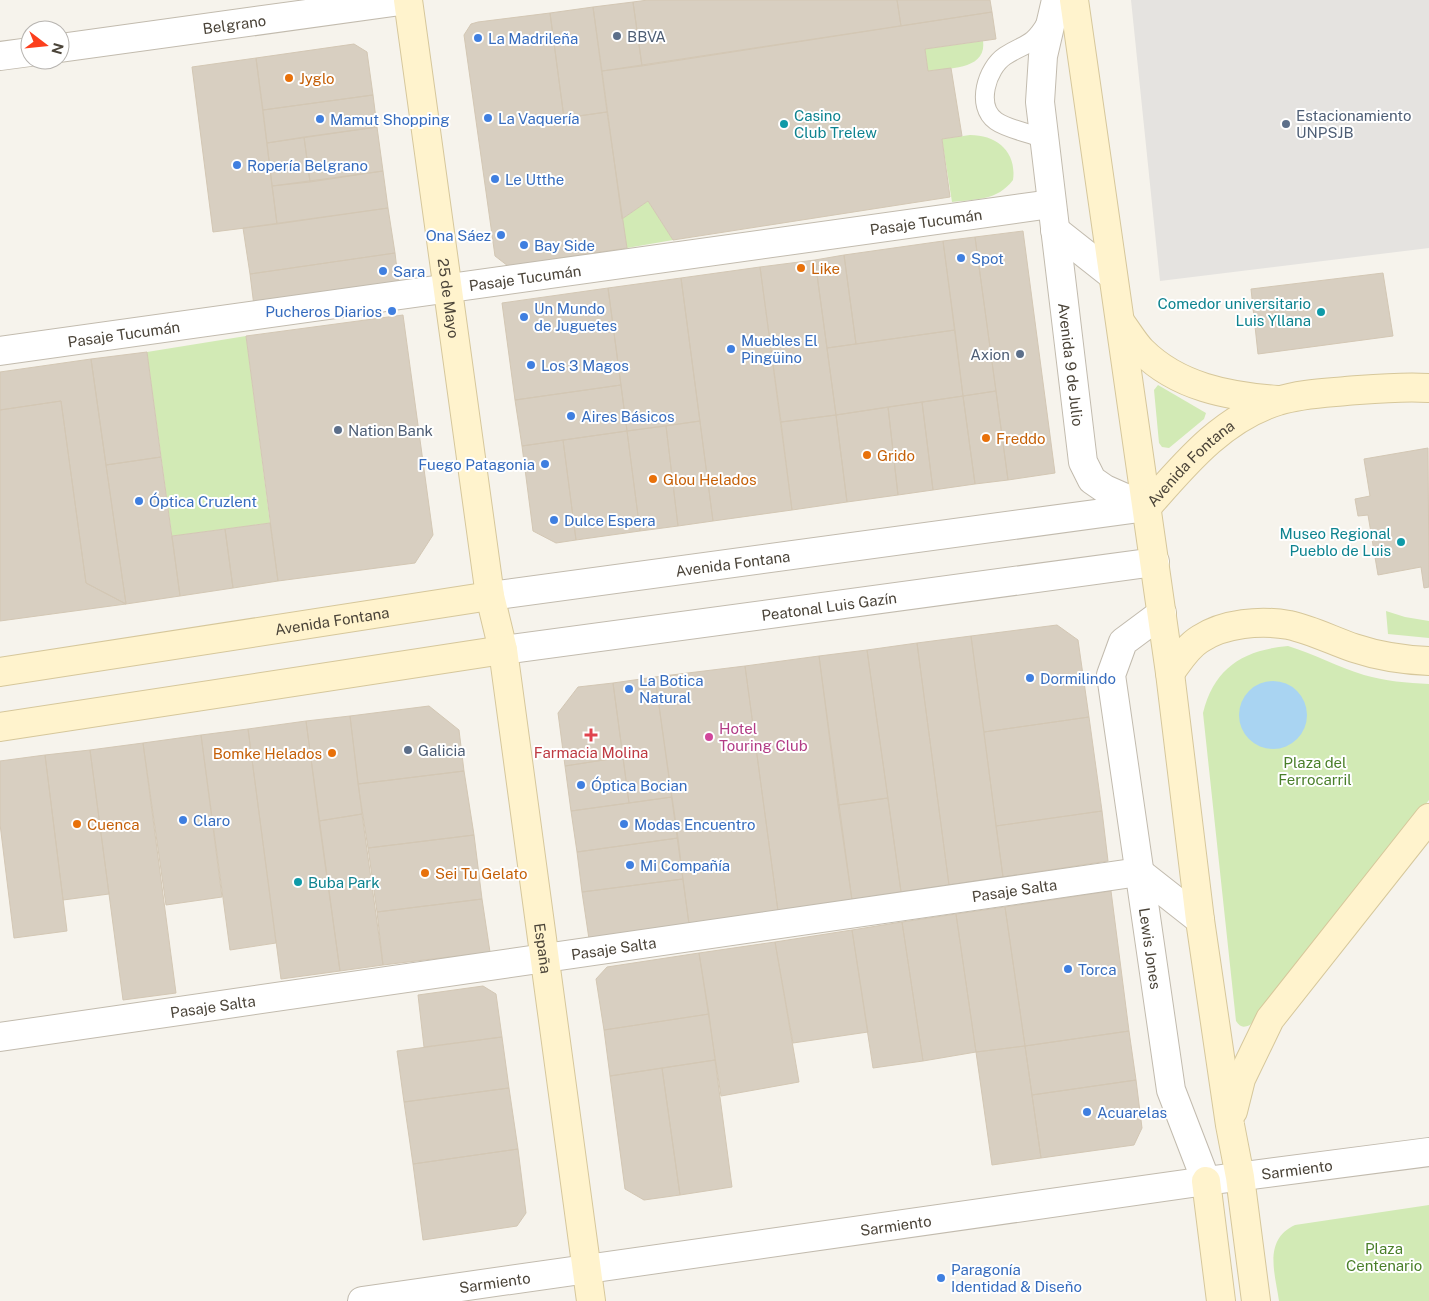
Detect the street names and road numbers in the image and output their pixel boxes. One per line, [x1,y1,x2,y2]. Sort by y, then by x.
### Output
street label: Belgrano [202,11,267,37]
street label: Pasaje Tucumán [869,205,983,238]
street label: 25 de Mayo [435,257,463,339]
street label: Pasaje Tucumán [468,261,582,294]
street label: Avenida 9 de Julio [1056,302,1087,427]
street label: Pasaje Tucumán [67,317,181,350]
street label: Avenida Fontana [1143,416,1237,509]
street label: Avenida Fontana [674,547,791,579]
street label: Peatonal Luis Gazín [760,588,898,624]
street label: Avenida Fontana [274,603,390,638]
street label: Pasaje Salta [971,875,1058,905]
street label: Lewis Jones [1136,906,1165,990]
street label: España [531,922,555,974]
street label: Pasaje Salta [570,934,657,963]
street label: Pasaje Salta [169,992,257,1021]
street label: Sarmiento [1260,1156,1333,1182]
street label: Sarmiento [859,1212,932,1239]
street label: Sarmiento [458,1269,531,1296]

